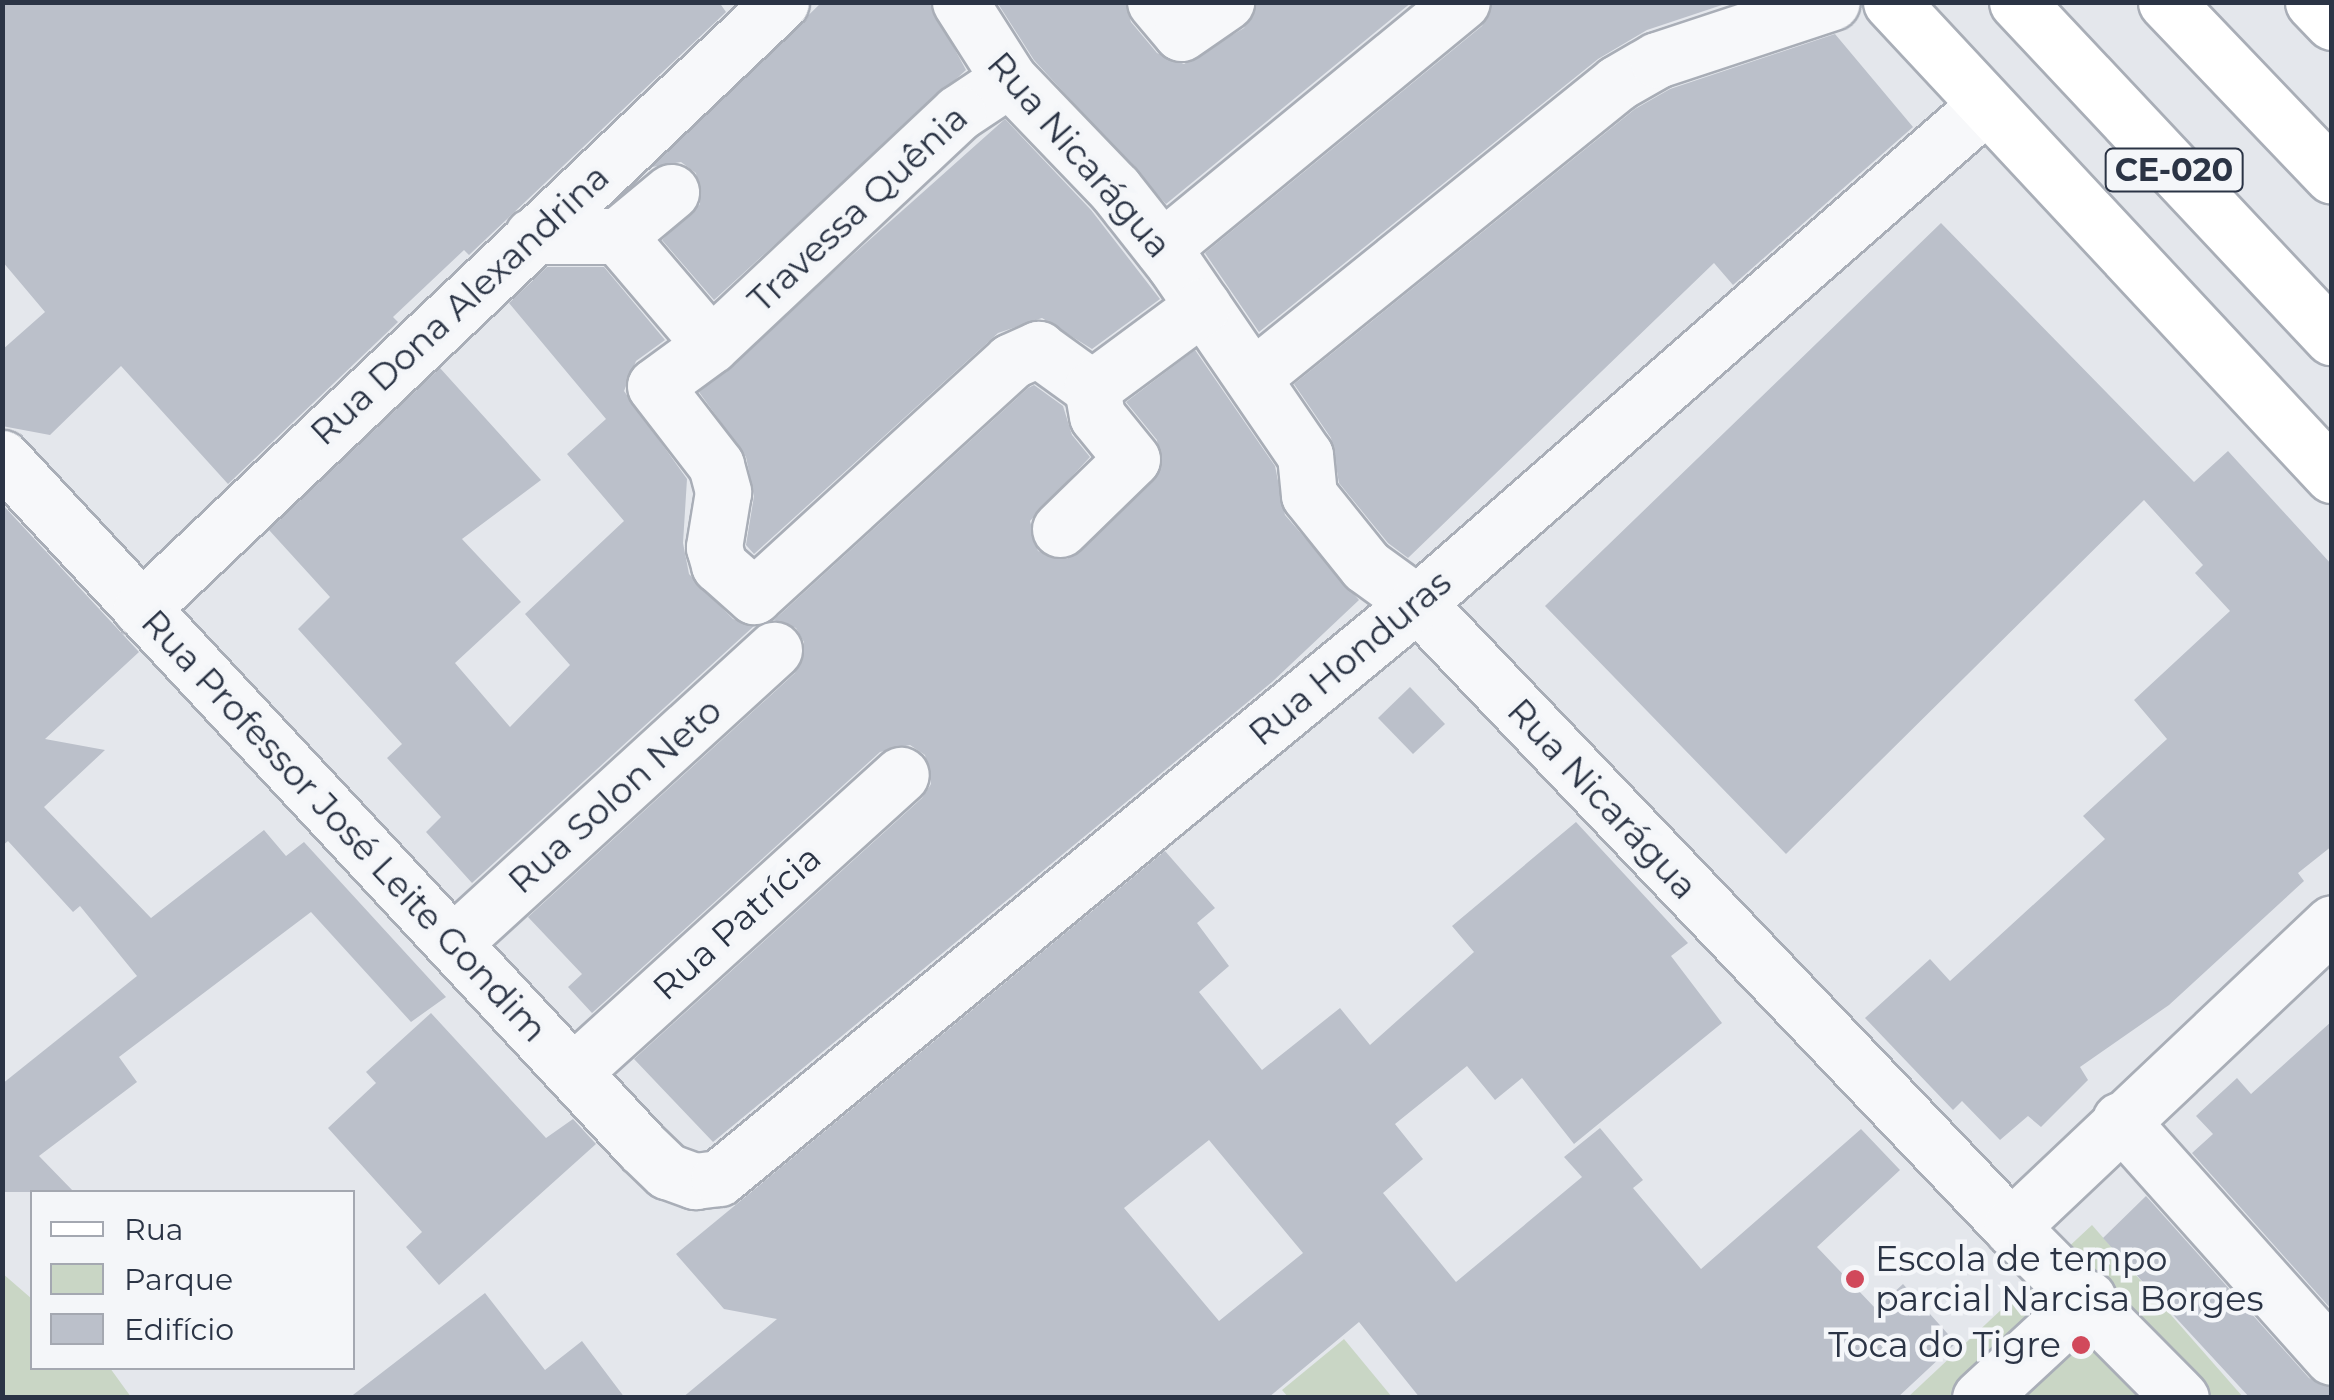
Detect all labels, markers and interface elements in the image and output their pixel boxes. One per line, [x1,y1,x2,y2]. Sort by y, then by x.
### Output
street label: Rua Nicarágua [978,44,1180,266]
street label: Travessa Quênia [740,97,976,321]
road number: CE-020 [2104,143,2244,197]
street label: Rua Dona Alexandrina [302,156,618,454]
street label: Rua Honduras [1241,561,1459,755]
street label: Rua Professor José Leite Gondim [133,601,555,1051]
street label: Rua Solon Neto [500,690,730,902]
street label: Rua Nicarágua [1499,690,1705,908]
street label: Rua Patrícia [645,837,829,1009]
legend [30,1190,355,1370]
text: Rua [124,1211,184,1248]
place label: Escola de tempo parcial Narcisa Borges [1875,1238,2263,1320]
text: Parque [124,1261,233,1298]
marker: Escola de tempo parcial Narcisa Borges [1844,1268,1866,1290]
text: Edifício [124,1311,234,1348]
place label: Toca do Tigre [1828,1324,2061,1366]
marker: Toca do Tigre [2070,1334,2092,1356]

